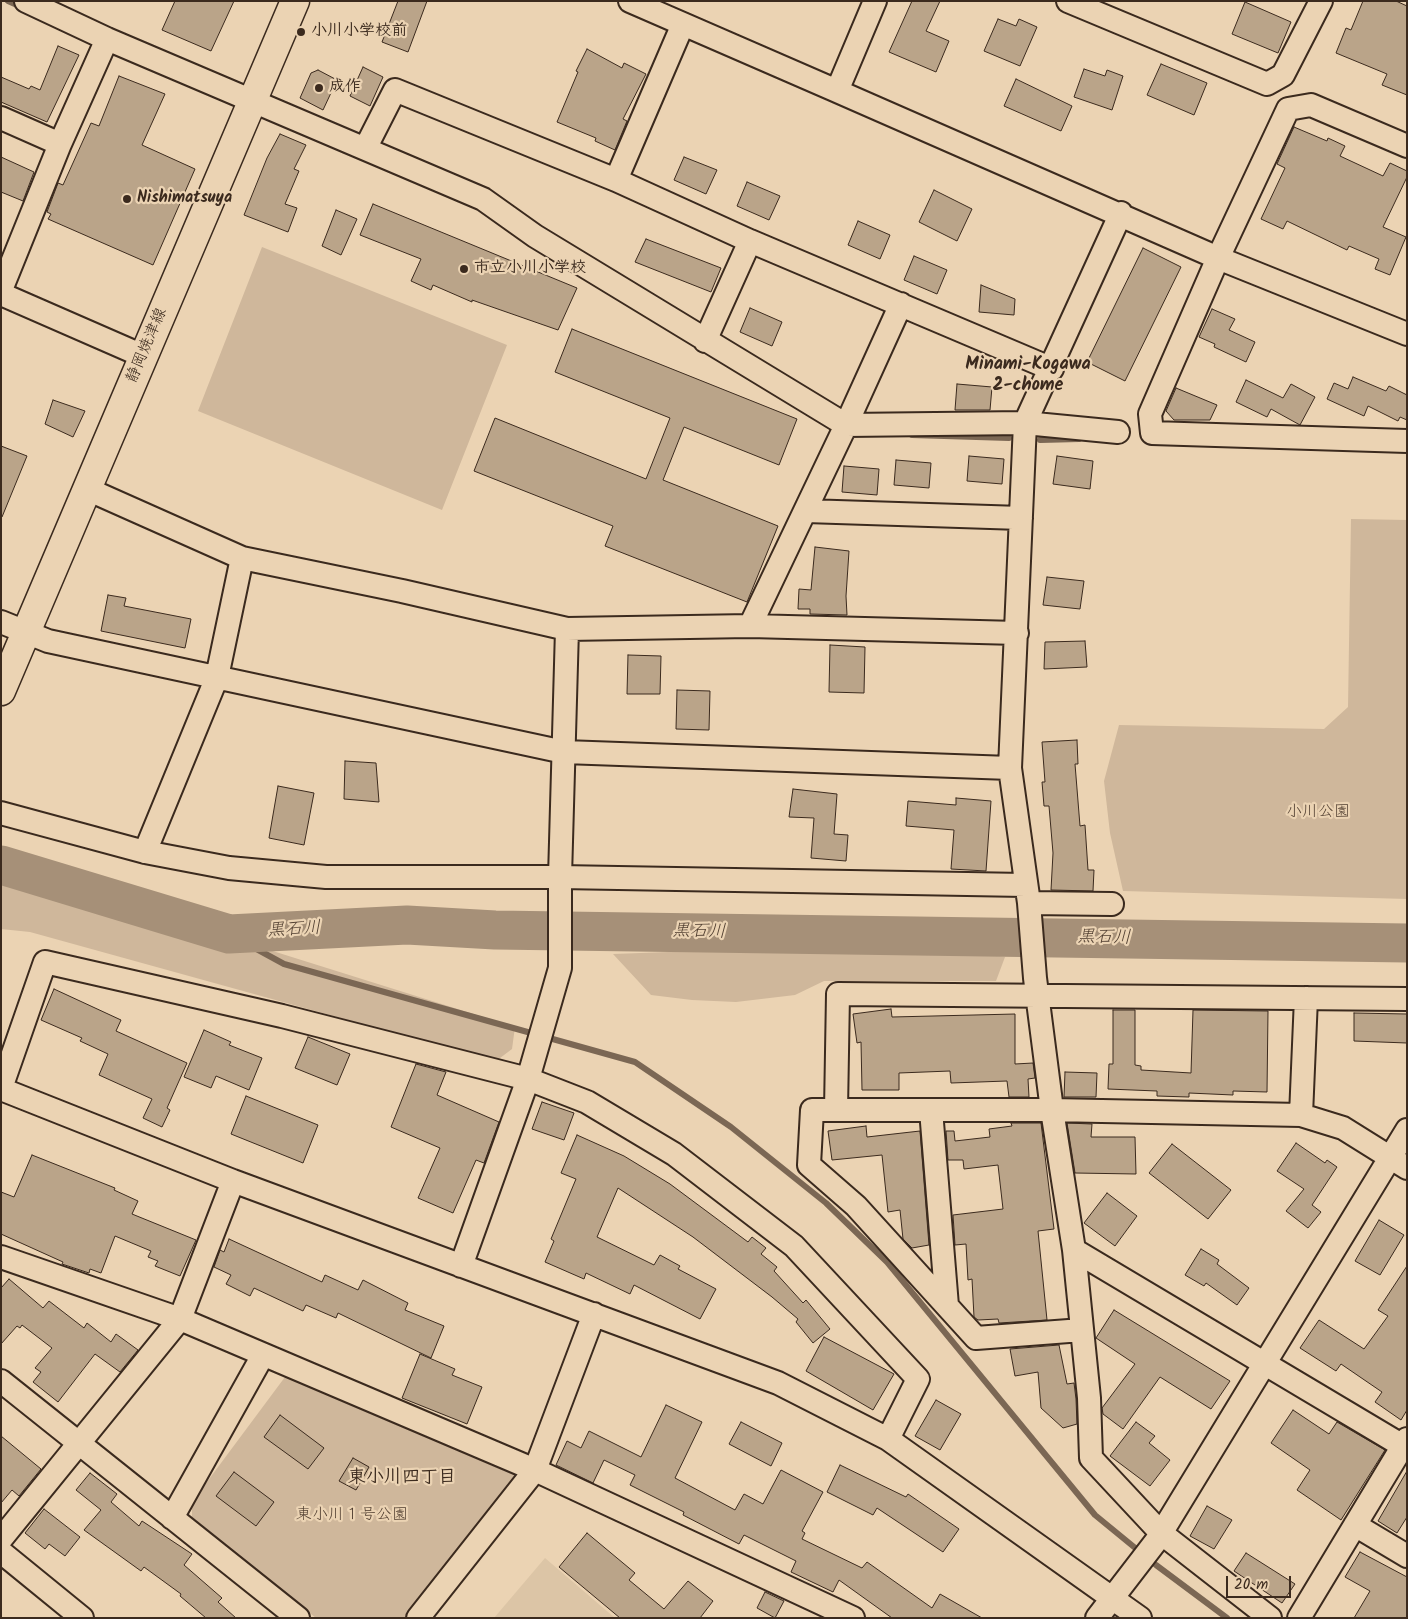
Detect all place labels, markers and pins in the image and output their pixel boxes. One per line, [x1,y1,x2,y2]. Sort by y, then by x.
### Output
place label: 小川小学校前 [311,22,407,42]
marker: 小川小学校前 [295,26,307,38]
place label: 成作 [329,78,361,98]
marker: 成作 [313,82,325,94]
place label: Nishimatsuya [137,189,232,209]
marker: Nishimatsuya [121,193,133,205]
place label: 市立小川小学校 [474,259,586,279]
marker: 市立小川小学校 [458,263,470,275]

